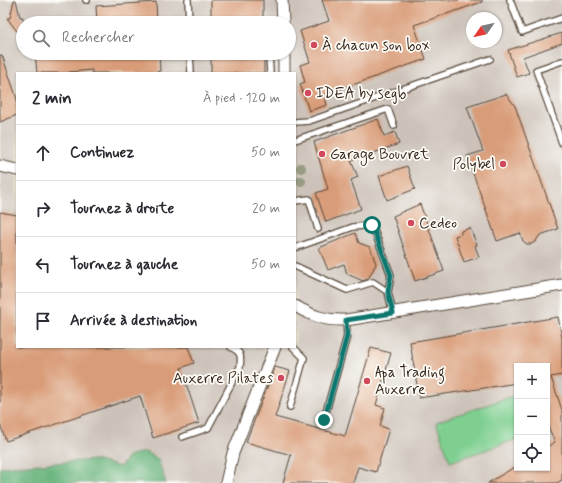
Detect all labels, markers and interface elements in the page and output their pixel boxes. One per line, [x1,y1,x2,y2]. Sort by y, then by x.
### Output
north arrow [466,12,502,48]
search box [16,16,296,60]
icon: search [30,27,52,49]
text: Rechercher [62,28,135,48]
place label: À chacun son box [322,36,430,56]
marker: À chacun son box [309,40,319,50]
place label: IDEA by segb [316,84,407,104]
text: 2 min [32,87,72,109]
marker: IDEA by segb [303,88,313,98]
text: À pied · 120 m [203,90,280,107]
icon: ahead [32,142,54,164]
text: Continuez [70,143,134,163]
text: 50 m [251,144,280,161]
place label: Garage Bouvret [330,145,429,166]
marker: Garage Bouvret [317,149,327,159]
place label: Polybel [453,155,495,175]
marker: Polybel [498,159,508,169]
icon: right [32,198,54,220]
text: Tournez à droite [70,199,174,219]
text: 20 m [252,200,280,217]
place label: Cedeo [419,214,457,234]
route start [363,216,381,234]
marker: Cedeo [406,218,416,228]
icon: left [32,254,54,276]
text: Tournez à gauche [70,255,178,275]
text: 50 m [251,256,280,273]
icon: arrive [32,310,54,332]
text: Arrivée à destination [70,311,197,331]
place label: Apa Trading Auxerre [375,363,445,400]
map controls [514,363,550,471]
button: + [514,363,550,399]
place label: Auxerre Pilates [173,369,273,389]
marker: Auxerre Pilates [276,373,286,383]
marker: Apa Trading Auxerre [362,376,372,386]
button: − [514,399,550,435]
route end [315,411,333,429]
button: locate [514,435,550,471]

